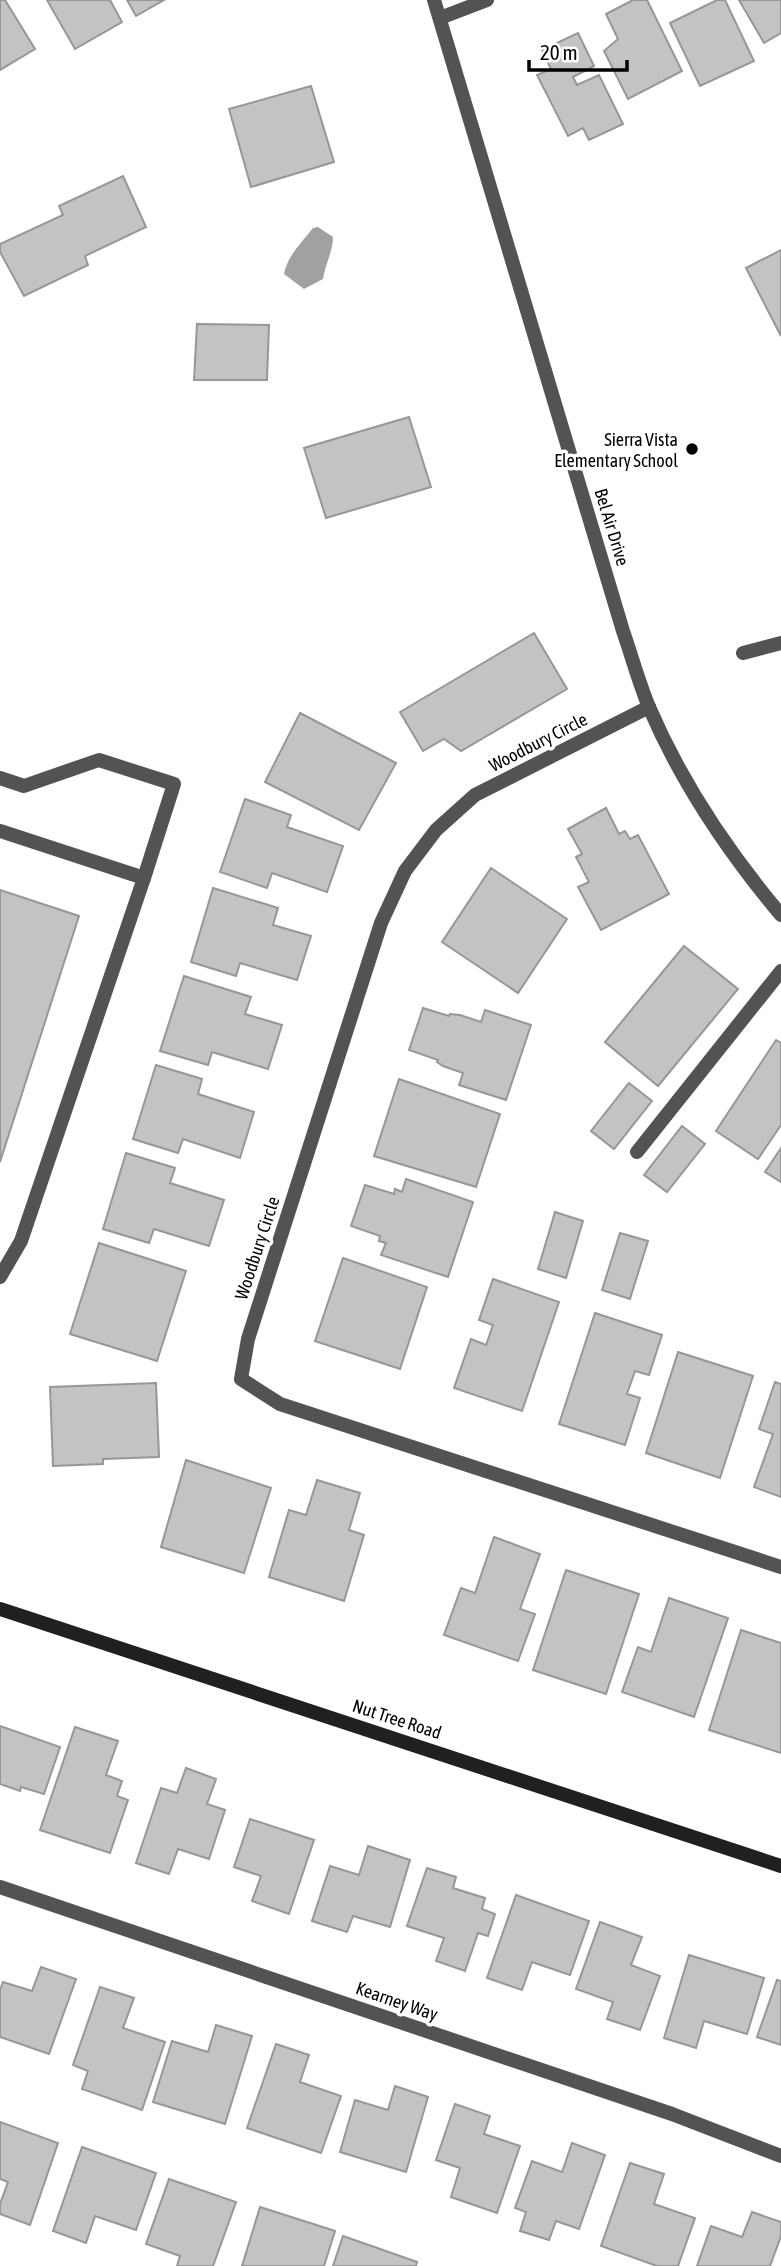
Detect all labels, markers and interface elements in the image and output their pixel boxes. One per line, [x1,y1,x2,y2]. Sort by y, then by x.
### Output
scale bar [529,28,627,72]
text: 20 m [540,40,578,64]
place label: Sierra Vista Elementary School [554,429,678,471]
marker: Sierra Vista Elementary School [684,441,700,457]
street label: Bel Air Drive [590,486,634,568]
street label: Woodbury Circle [485,708,591,776]
street label: Woodbury Circle [230,1194,284,1302]
street label: Nut Tree Road [350,1695,444,1743]
street label: Kearney Way [353,1977,441,2025]

